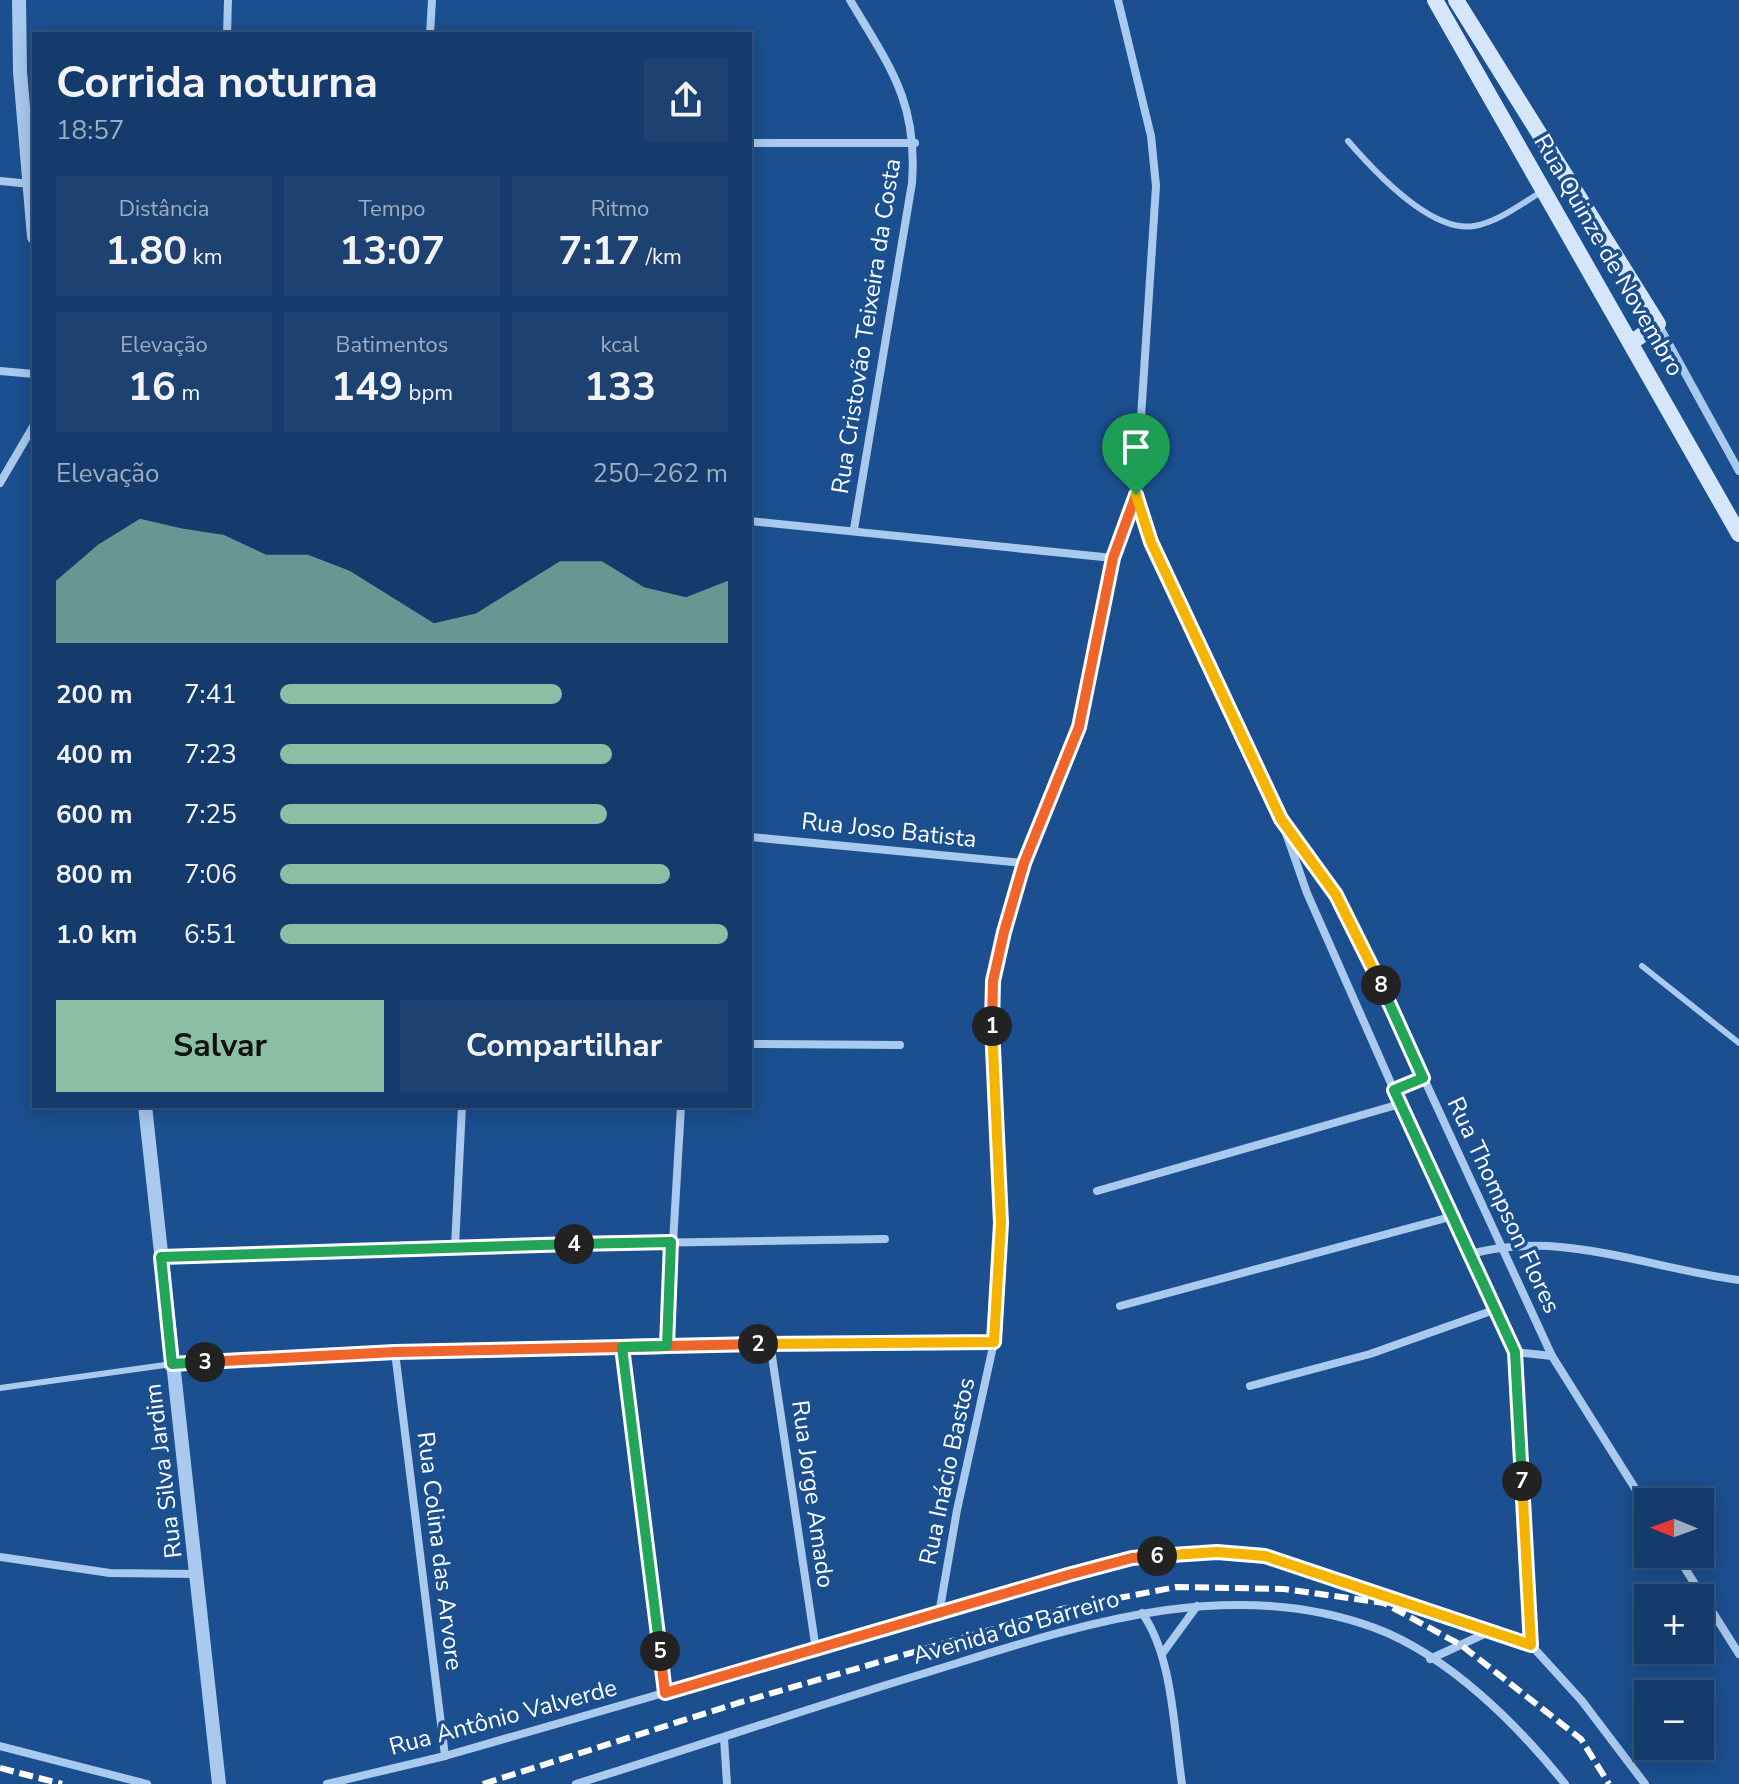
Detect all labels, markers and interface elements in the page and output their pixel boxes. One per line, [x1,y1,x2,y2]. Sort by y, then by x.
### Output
text: Corrida noturna [56,53,378,113]
button: share [644,58,728,142]
text: 18:57 [56,113,124,148]
street label: Rua Quinze de Novembro [1527,128,1691,382]
street label: Rua Cristovão Teixeira da Costa [824,156,908,496]
text: Distância [119,194,209,224]
text: Tempo [358,194,426,224]
text: Ritmo [591,194,649,224]
text: 1.80 [105,224,187,278]
text: 13:07 [339,224,445,278]
text: 7:17 [558,224,640,278]
text: km [187,242,223,272]
text: /km [640,242,682,272]
text: Elevação [120,330,208,360]
text: Batimentos [336,330,448,360]
text: kcal [601,330,640,360]
text: 16 [128,360,176,414]
text: 149 [331,360,403,414]
text: 133 [584,360,656,414]
text: m [176,378,200,408]
text: bpm [403,378,453,408]
pin [1102,413,1170,495]
icon: arrive [1114,425,1158,469]
text: Elevação [56,456,159,491]
text: 250–262 m [592,456,728,491]
text: 200 m [56,677,133,712]
text: 7:41 [184,677,237,712]
text: 400 m [56,737,133,772]
text: 7:23 [184,737,237,772]
text: 600 m [56,797,133,832]
text: 7:25 [184,797,237,832]
street label: Rua Joso Batista [800,805,978,855]
text: 800 m [56,857,133,892]
text: 7:06 [184,857,237,892]
text: 1.0 km [56,917,137,952]
text: 6:51 [184,917,237,952]
pin: 8 [1361,965,1401,1005]
text: 8 [1374,970,1388,1000]
button: Salvar [56,1000,384,1092]
button: Compartilhar [400,1000,728,1092]
pin: 1 [972,1006,1012,1046]
text: 1 [985,1011,999,1041]
street label: Rua Thompson Flores [1440,1092,1568,1318]
pin: 4 [554,1224,594,1264]
text: 4 [567,1229,581,1259]
pin: 2 [738,1324,778,1364]
text: 2 [751,1329,765,1359]
pin: 3 [185,1342,225,1382]
text: 3 [198,1347,212,1377]
street label: Rua Inácio Bastos [912,1374,982,1568]
street label: Rua Silva Jardim [136,1382,190,1560]
street label: Rua Jorge Amado [784,1398,842,1590]
street label: Rua Colina das Arvore [409,1430,471,1672]
pin: 7 [1502,1461,1542,1501]
text: 7 [1515,1466,1529,1496]
north arrow [1634,1488,1714,1568]
map controls [1634,1488,1714,1760]
pin: 6 [1137,1536,1177,1576]
text: 6 [1150,1541,1164,1571]
street label: Avenida do Barreiro [909,1582,1123,1672]
button: + [1634,1584,1714,1664]
pin: 5 [640,1631,680,1671]
text: 5 [653,1636,667,1666]
street label: Rua Antônio Valverde [385,1671,621,1763]
button: − [1634,1680,1714,1760]

